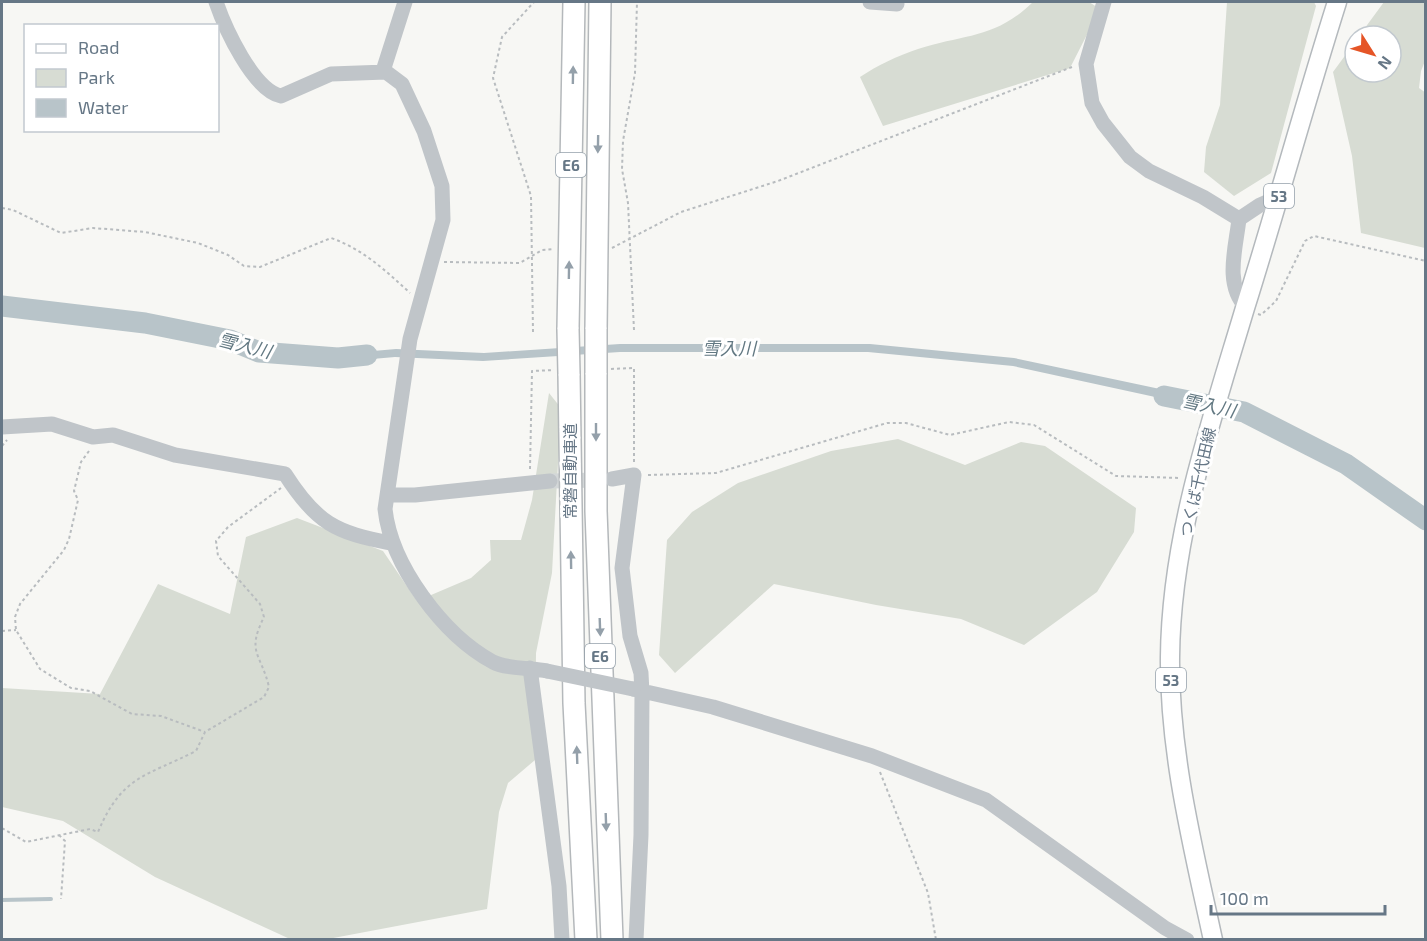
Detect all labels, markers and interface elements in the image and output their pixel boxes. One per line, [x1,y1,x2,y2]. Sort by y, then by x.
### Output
legend [24,24,219,132]
north arrow [1343,24,1403,84]
text: Road [78,36,119,58]
text: N [1374,53,1396,74]
text: Park [78,66,115,88]
one-way arrow [568,66,577,85]
text: Water [78,96,128,118]
one-way arrow [593,134,603,153]
road number: E6 [556,153,586,177]
road number: 53 [1264,184,1294,208]
one-way arrow [565,261,574,280]
water label: 雪入川 [216,328,276,363]
water label: 雪入川 [702,337,758,359]
water label: 雪入川 [1180,389,1240,422]
one-way arrow [591,422,601,441]
street label: 常磐自動車道 [560,423,579,519]
street label: つくば千代田線 [1175,425,1219,539]
one-way arrow [566,551,575,570]
one-way arrow [595,617,604,636]
road number: E6 [585,644,615,668]
road number: 53 [1156,668,1186,692]
one-way arrow [572,746,581,765]
one-way arrow [601,812,611,831]
scale bar [1211,878,1385,916]
text: 100 m [1220,887,1269,909]

